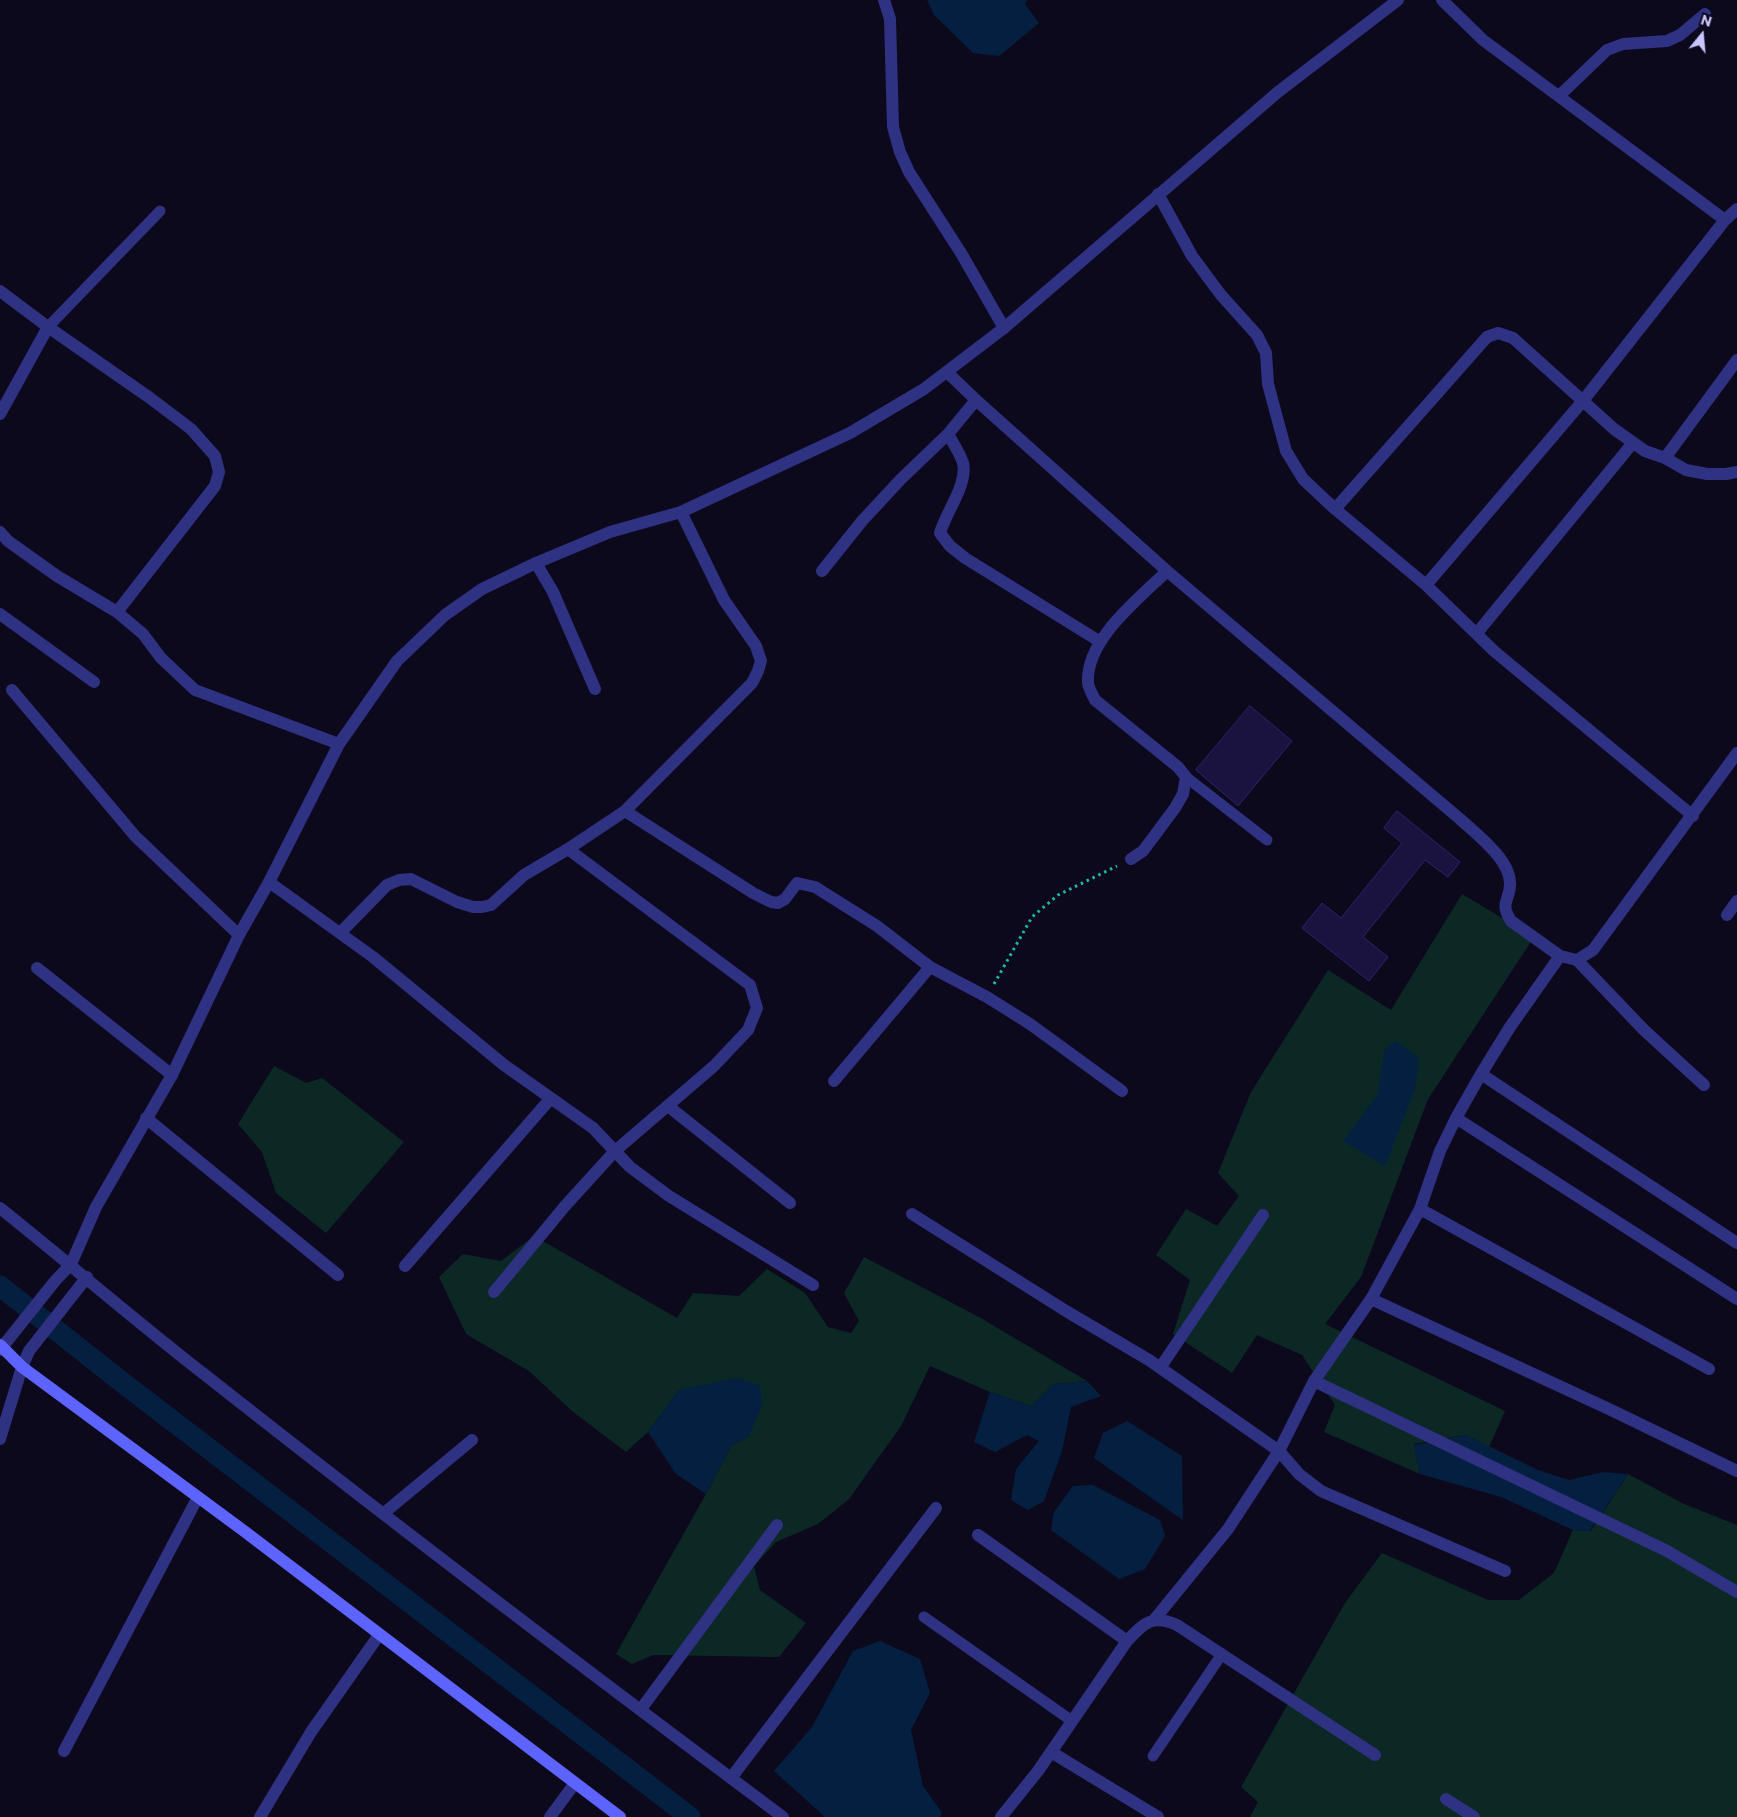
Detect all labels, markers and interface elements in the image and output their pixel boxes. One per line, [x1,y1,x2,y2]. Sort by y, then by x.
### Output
north arrow [1677,10,1727,60]
text: N [1699,11,1714,30]

